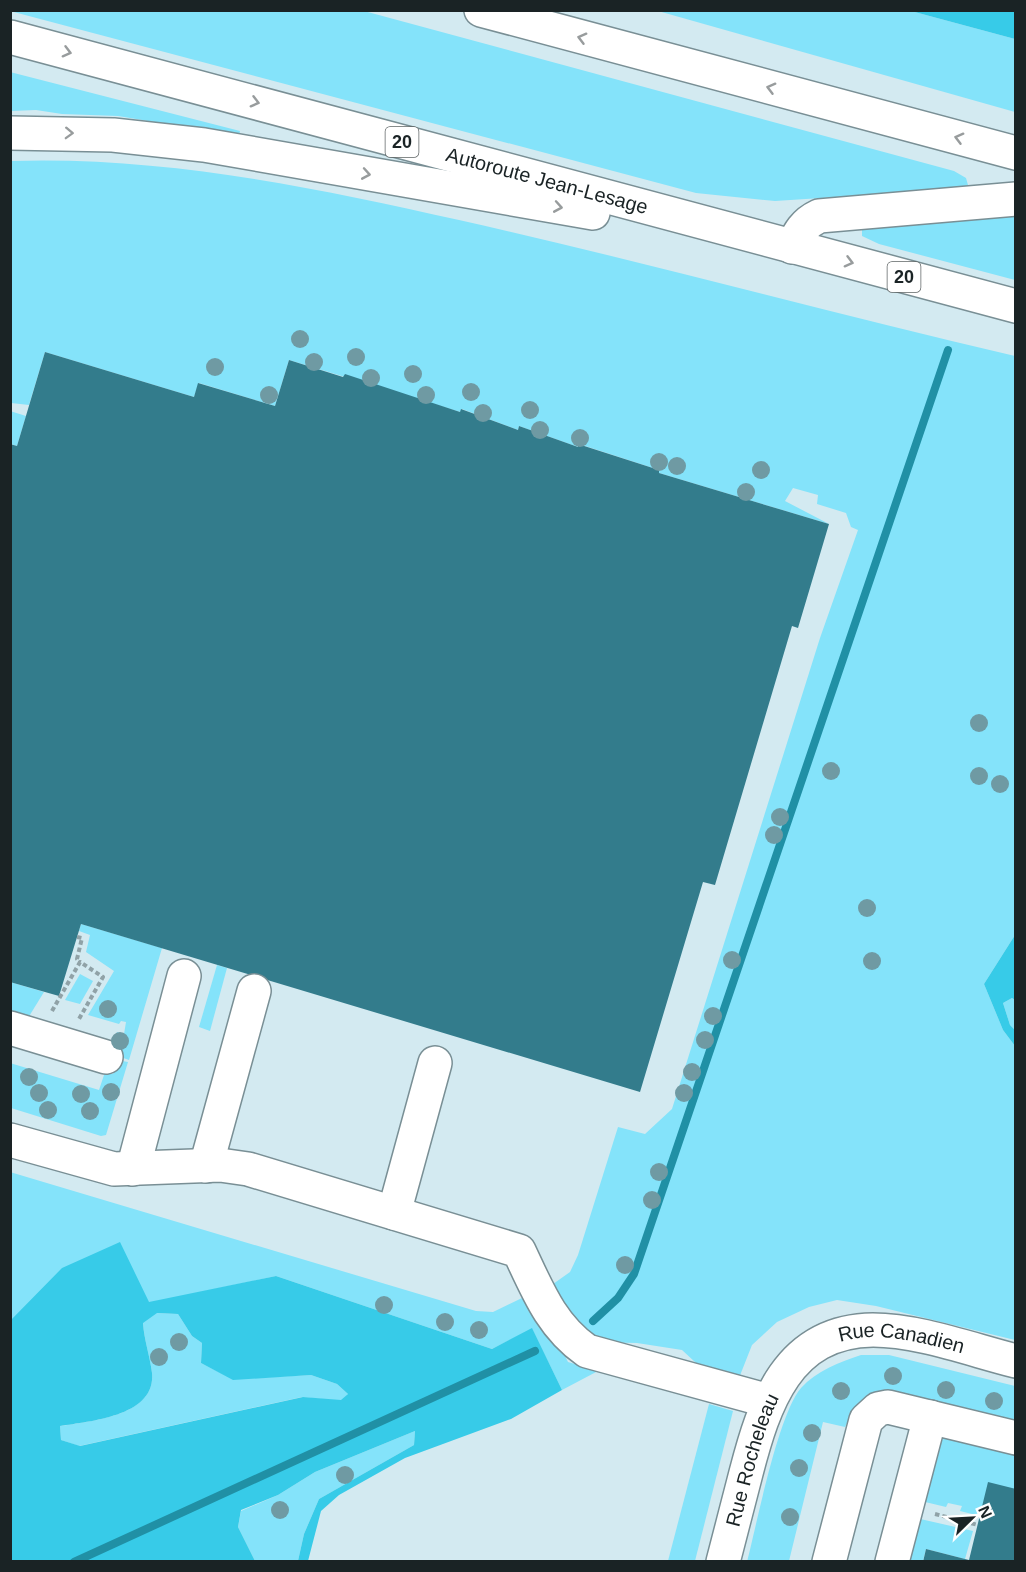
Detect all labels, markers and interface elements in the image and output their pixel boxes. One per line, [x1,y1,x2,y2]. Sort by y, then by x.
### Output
one-way arrow [577,32,587,45]
one-way arrow [61,45,72,57]
one-way arrow [766,83,776,95]
one-way arrow [250,95,260,108]
one-way arrow [64,127,73,139]
road number: 20 [386,127,418,157]
one-way arrow [954,133,964,146]
street label: Autoroute Jean-Lesage [444,143,650,218]
one-way arrow [361,167,371,180]
one-way arrow [553,200,563,213]
one-way arrow [844,255,854,268]
road number: 20 [888,262,920,292]
street label: Rue Canadien [836,1319,967,1357]
street label: Rue Rocheleau [722,1390,783,1529]
north arrow [942,1488,1002,1548]
text: N [975,1503,995,1521]

